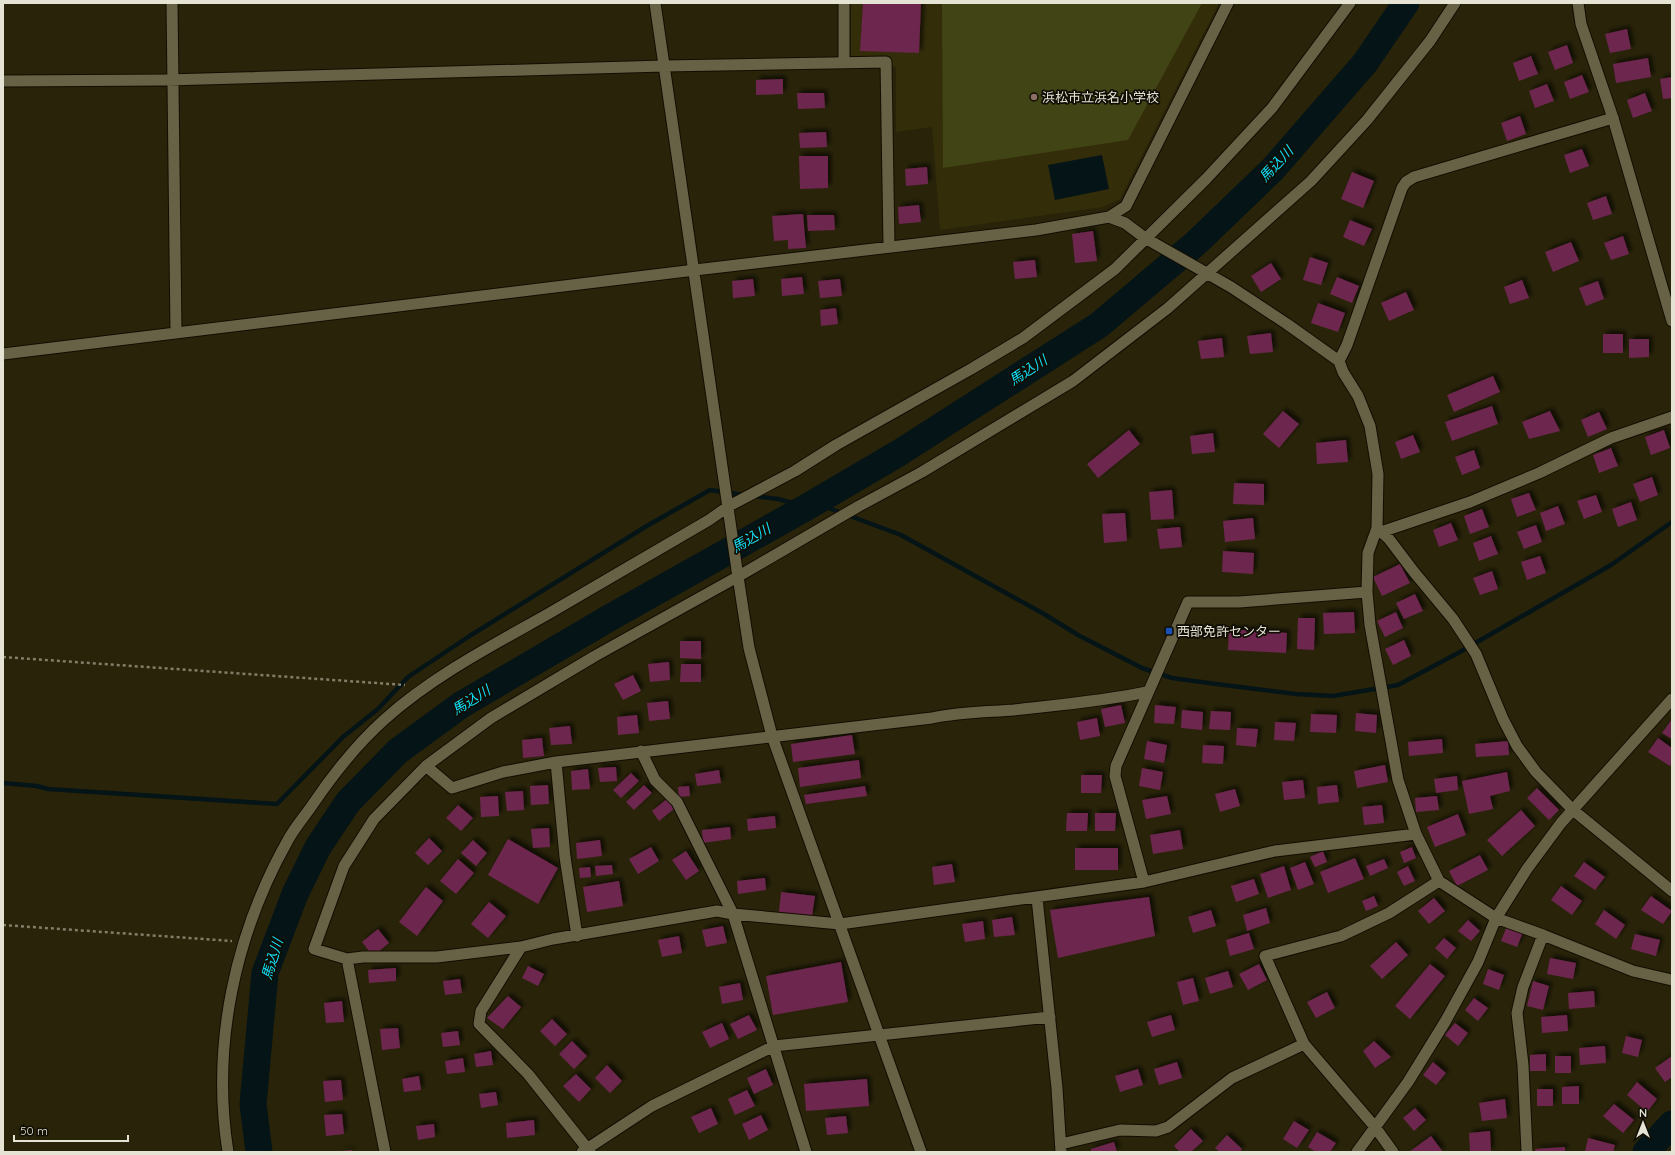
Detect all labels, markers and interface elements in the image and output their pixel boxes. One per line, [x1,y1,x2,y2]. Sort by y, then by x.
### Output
place label: 浜松市立浜名小学校 [1042,89,1159,105]
marker: 浜松市立浜名小学校 [1029,92,1039,102]
water label: 馬込川 [1255,141,1298,185]
water label: 馬込川 [1005,350,1052,389]
water label: 馬込川 [728,519,775,556]
place label: 西部免許センター [1177,623,1281,639]
marker: 西部免許センター [1164,626,1174,636]
water label: 馬込川 [448,680,495,719]
water label: 馬込川 [257,934,287,982]
north arrow [1623,1103,1663,1143]
text: N [1639,1106,1647,1120]
scale bar [14,1117,128,1143]
text: 50 m [20,1123,48,1138]

